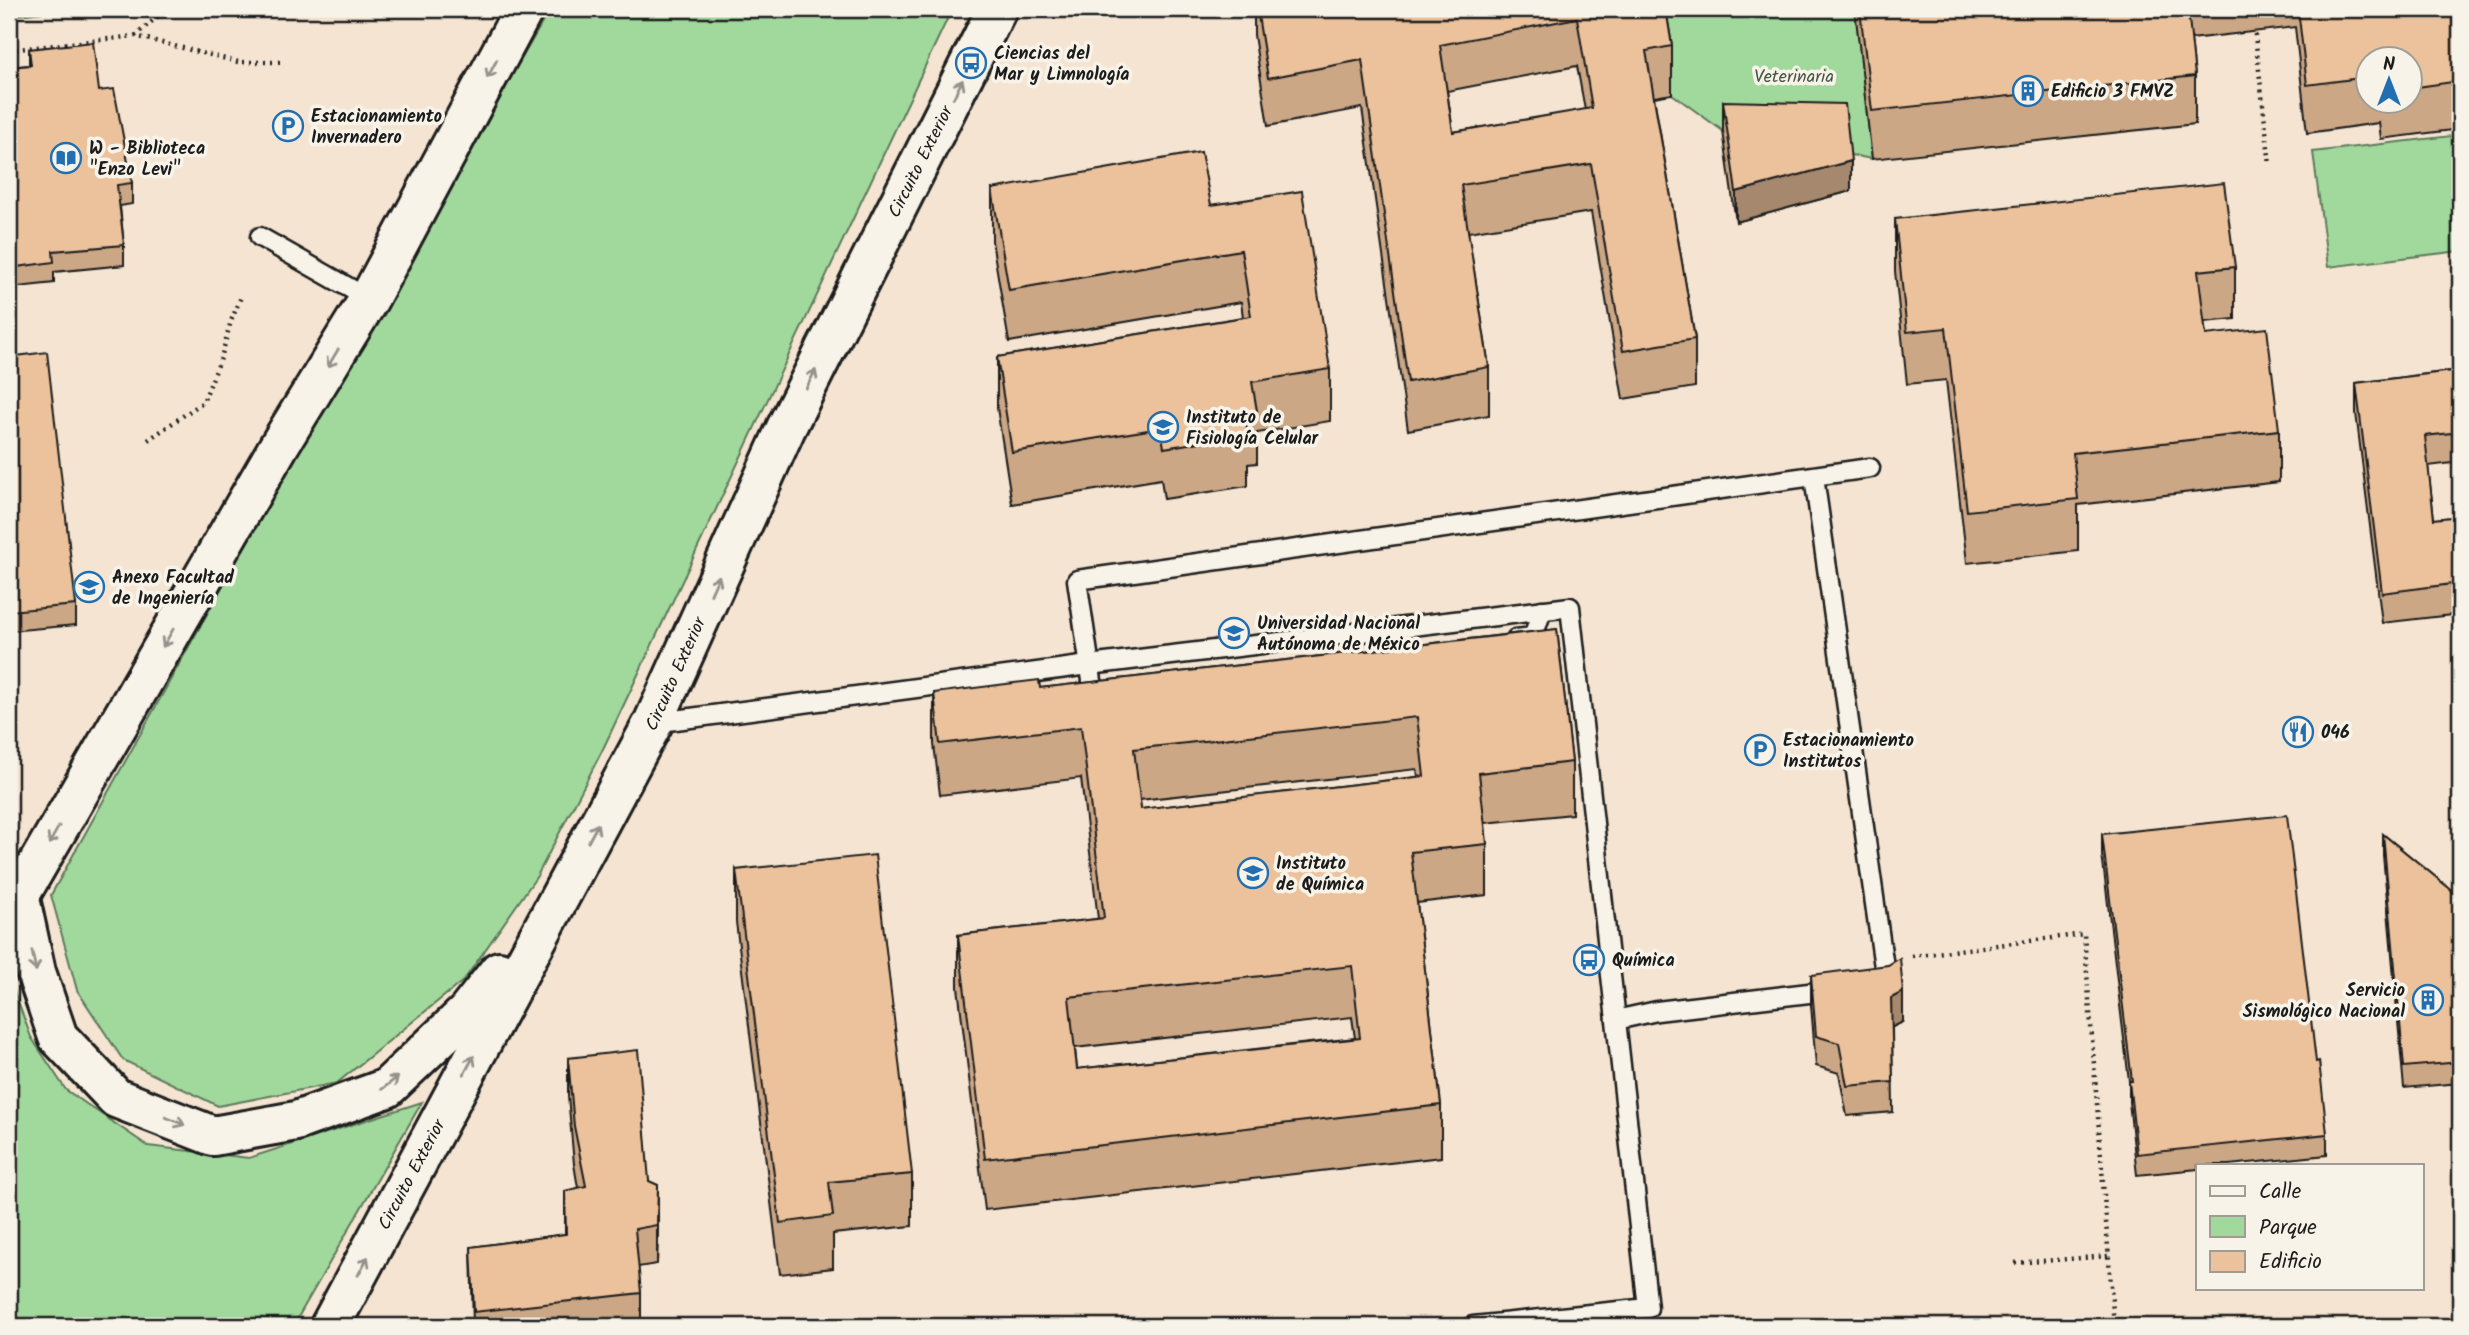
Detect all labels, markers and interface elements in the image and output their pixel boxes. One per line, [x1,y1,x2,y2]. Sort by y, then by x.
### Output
place label: Ciencias del Mar y Limnología [994,40,1129,90]
bus stop icon: Ciencias del Mar y Limnología [954,46,988,80]
north arrow [2354,46,2424,116]
text: N [2383,50,2395,80]
one-way arrow [485,58,498,79]
park label: Veterinaria [1754,63,1834,92]
building icon: Edificio 3 FMVZ [2011,74,2045,108]
place label: Edificio 3 FMVZ [2051,78,2175,107]
one-way arrow [951,79,965,100]
street label: Circuito Exterior [881,100,962,223]
place label: Estacionamiento Invernadero [311,103,442,153]
parking icon: Estacionamiento Invernadero [271,109,305,143]
place label: W - Biblioteca "Enzo Levi" [89,135,205,185]
library icon: W - Biblioteca "Enzo Levi" [49,141,83,175]
one-way arrow [326,347,340,367]
one-way arrow [804,369,818,390]
place label: Instituto de Fisiología Celular [1186,404,1320,454]
school or university icon: Instituto de Fisiología Celular [1146,410,1180,444]
place label: Anexo Facultad de Ingeniería [112,564,234,614]
school or university icon: Anexo Facultad de Ingeniería [72,570,106,604]
one-way arrow [709,575,722,596]
place label: Universidad Nacional Autónoma de México [1257,610,1420,660]
street label: Circuito Exterior [638,612,715,737]
school or university icon: Universidad Nacional Autónoma de México [1217,616,1251,650]
one-way arrow [161,628,175,648]
restaurant icon: 046 [2281,715,2315,749]
place label: 046 [2321,719,2350,748]
place label: Estacionamiento Institutos [1783,727,1914,777]
parking icon: Estacionamiento Institutos [1743,733,1777,767]
one-way arrow [586,824,600,844]
one-way arrow [46,825,60,845]
place label: Instituto de Química [1276,850,1364,900]
school or university icon: Instituto de Química [1236,856,1270,890]
bus stop icon: Química [1572,943,1606,977]
place label: Química [1612,947,1675,976]
one-way arrow [28,949,41,972]
place label: Servicio Sismológico Nacional [2243,977,2405,1027]
building icon: Servicio Sismológico Nacional [2411,983,2445,1017]
one-way arrow [462,1056,476,1076]
one-way arrow [381,1076,400,1091]
street label: Circuito Exterior [371,1114,455,1236]
one-way arrow [164,1116,186,1129]
legend [2196,1164,2424,1290]
text: Calle [2259,1176,2302,1209]
text: Parque [2259,1212,2317,1245]
text: Edificio [2259,1246,2322,1279]
one-way arrow [356,1257,370,1277]

